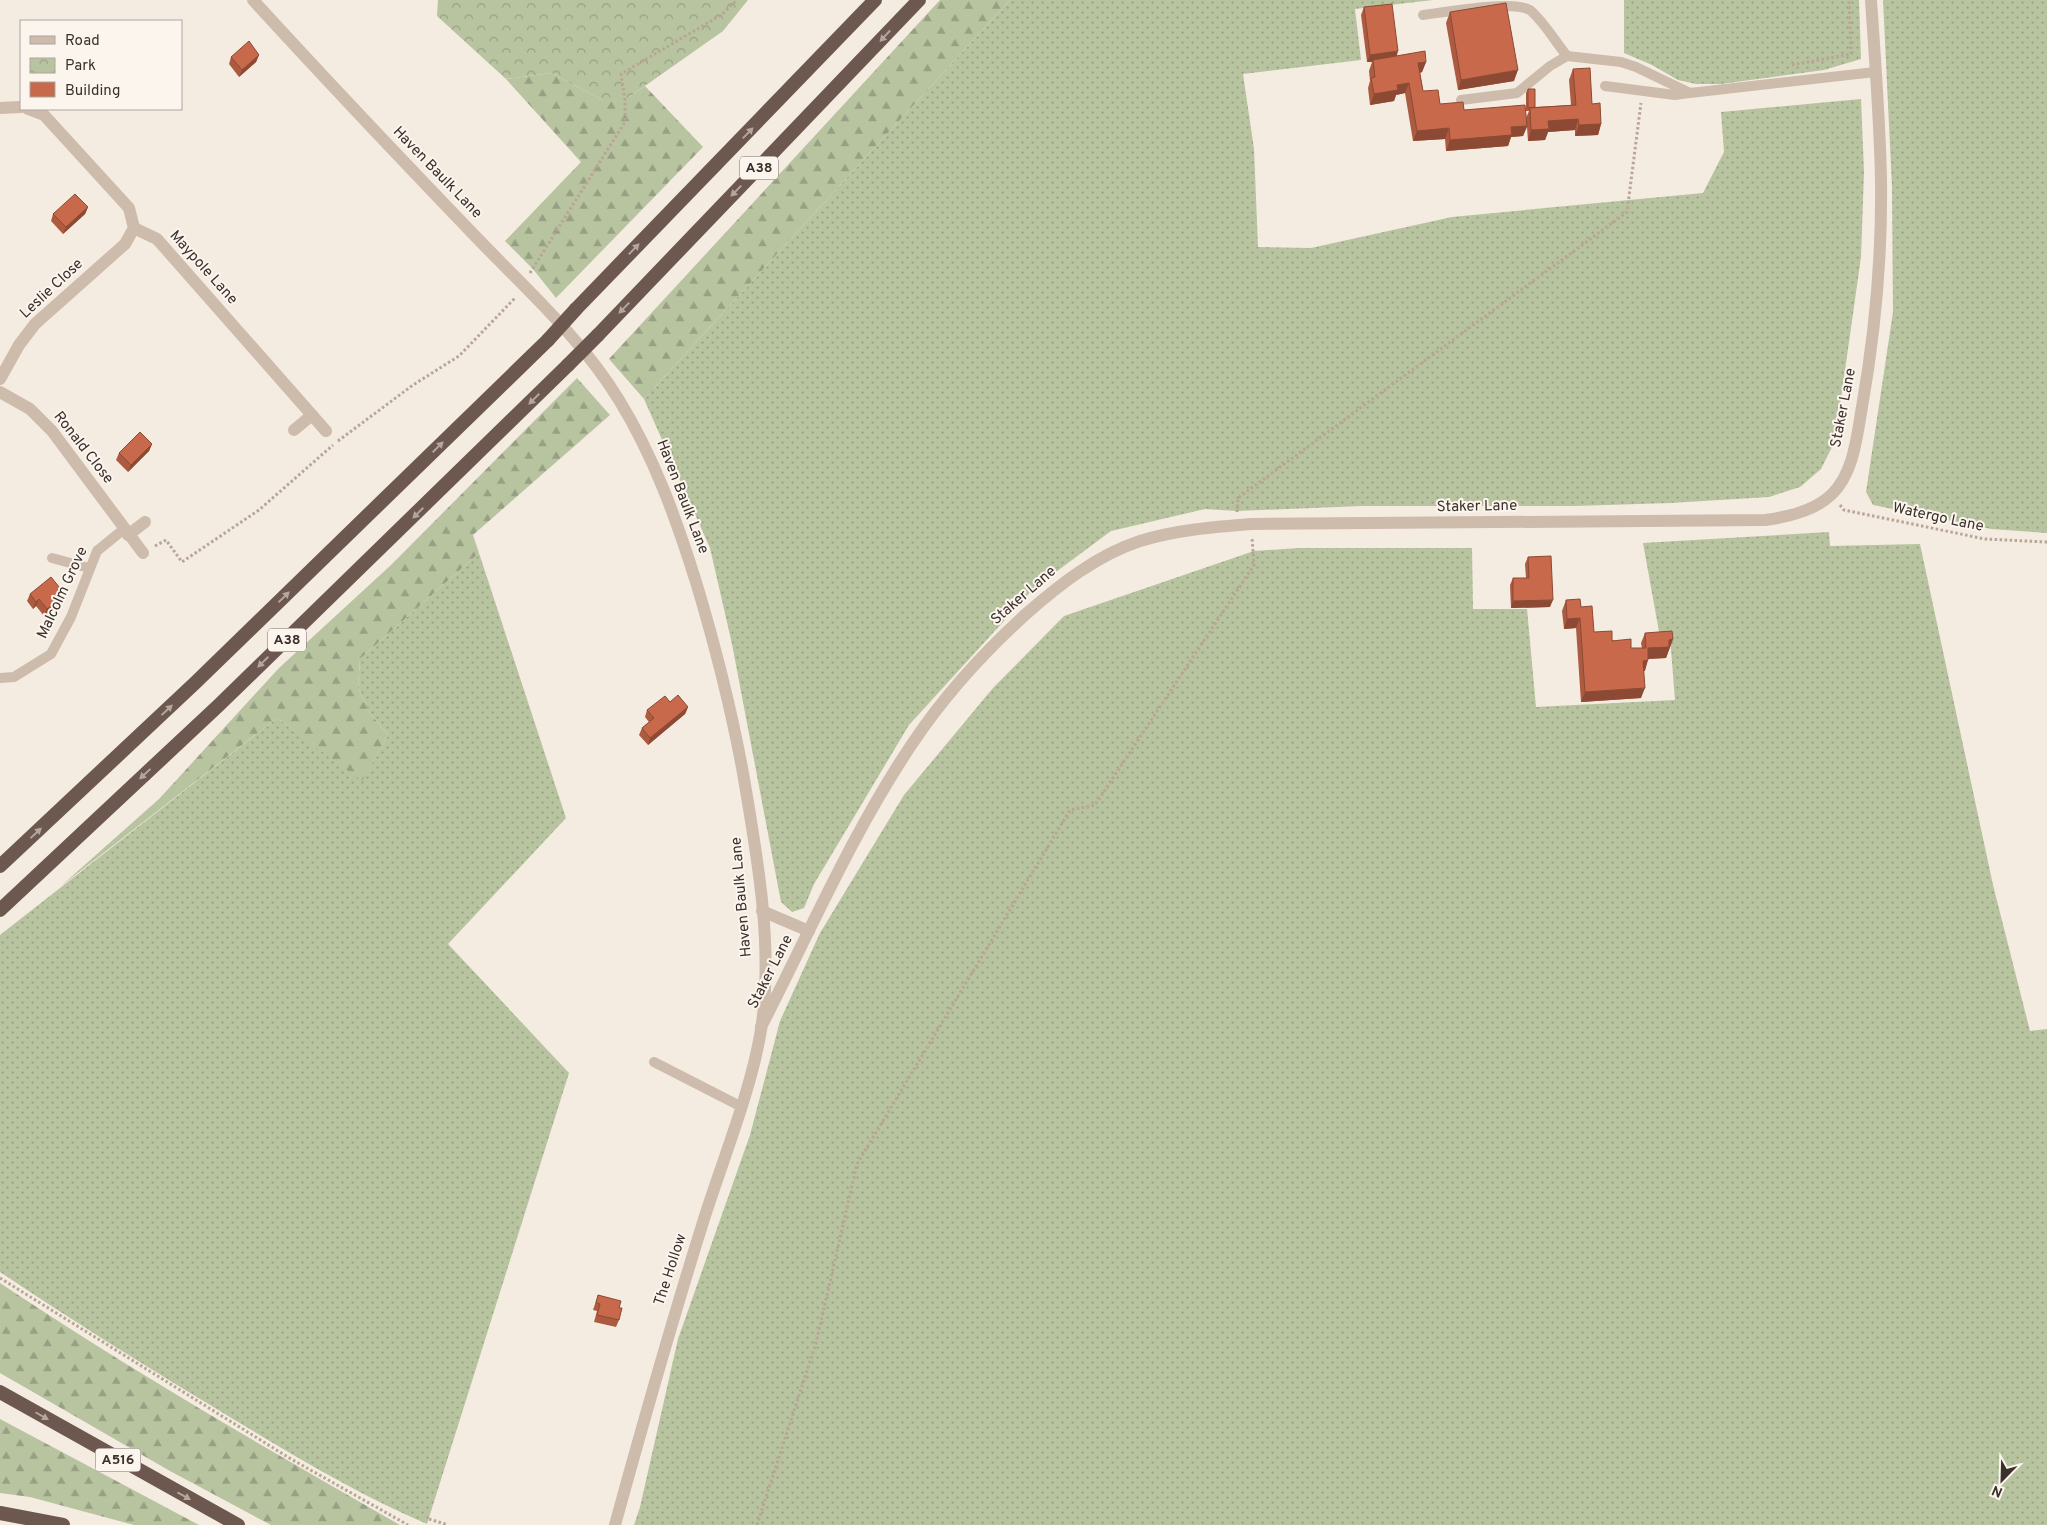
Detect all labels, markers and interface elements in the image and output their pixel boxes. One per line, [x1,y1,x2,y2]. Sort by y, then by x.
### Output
legend [20,20,182,110]
one-way arrow [879,29,891,41]
text: Road [65,32,100,51]
text: Park [65,57,96,76]
text: Building [65,82,120,101]
street label: Haven Baulk Lane [388,123,486,223]
one-way arrow [742,127,754,139]
road number: A38 [740,156,778,180]
one-way arrow [731,184,743,196]
street label: Maypole Lane [165,227,241,309]
one-way arrow [628,243,640,255]
street label: Leslie Close [16,255,88,323]
one-way arrow [618,302,630,314]
street label: Staker Lane [1827,367,1861,449]
one-way arrow [528,393,540,405]
street label: Ronald Close [49,408,117,488]
street label: Haven Baulk Lane [652,437,712,557]
one-way arrow [432,442,444,454]
street label: Staker Lane [1437,497,1517,517]
street label: Watergo Lane [1891,499,1985,537]
one-way arrow [412,507,424,519]
street label: Malcolm Grove [33,544,93,642]
street label: Staker Lane [987,562,1061,630]
one-way arrow [278,591,290,603]
road number: A38 [268,628,306,652]
one-way arrow [258,656,270,668]
one-way arrow [160,704,172,716]
one-way arrow [140,768,152,780]
one-way arrow [29,827,41,839]
street label: Haven Baulk Lane [727,836,757,958]
street label: Staker Lane [744,932,798,1012]
street label: The Hollow [650,1231,692,1308]
one-way arrow [36,1412,49,1421]
road number: A516 [96,1448,140,1472]
north arrow [1977,1455,2027,1505]
text: N [1990,1481,2005,1500]
one-way arrow [177,1492,192,1500]

